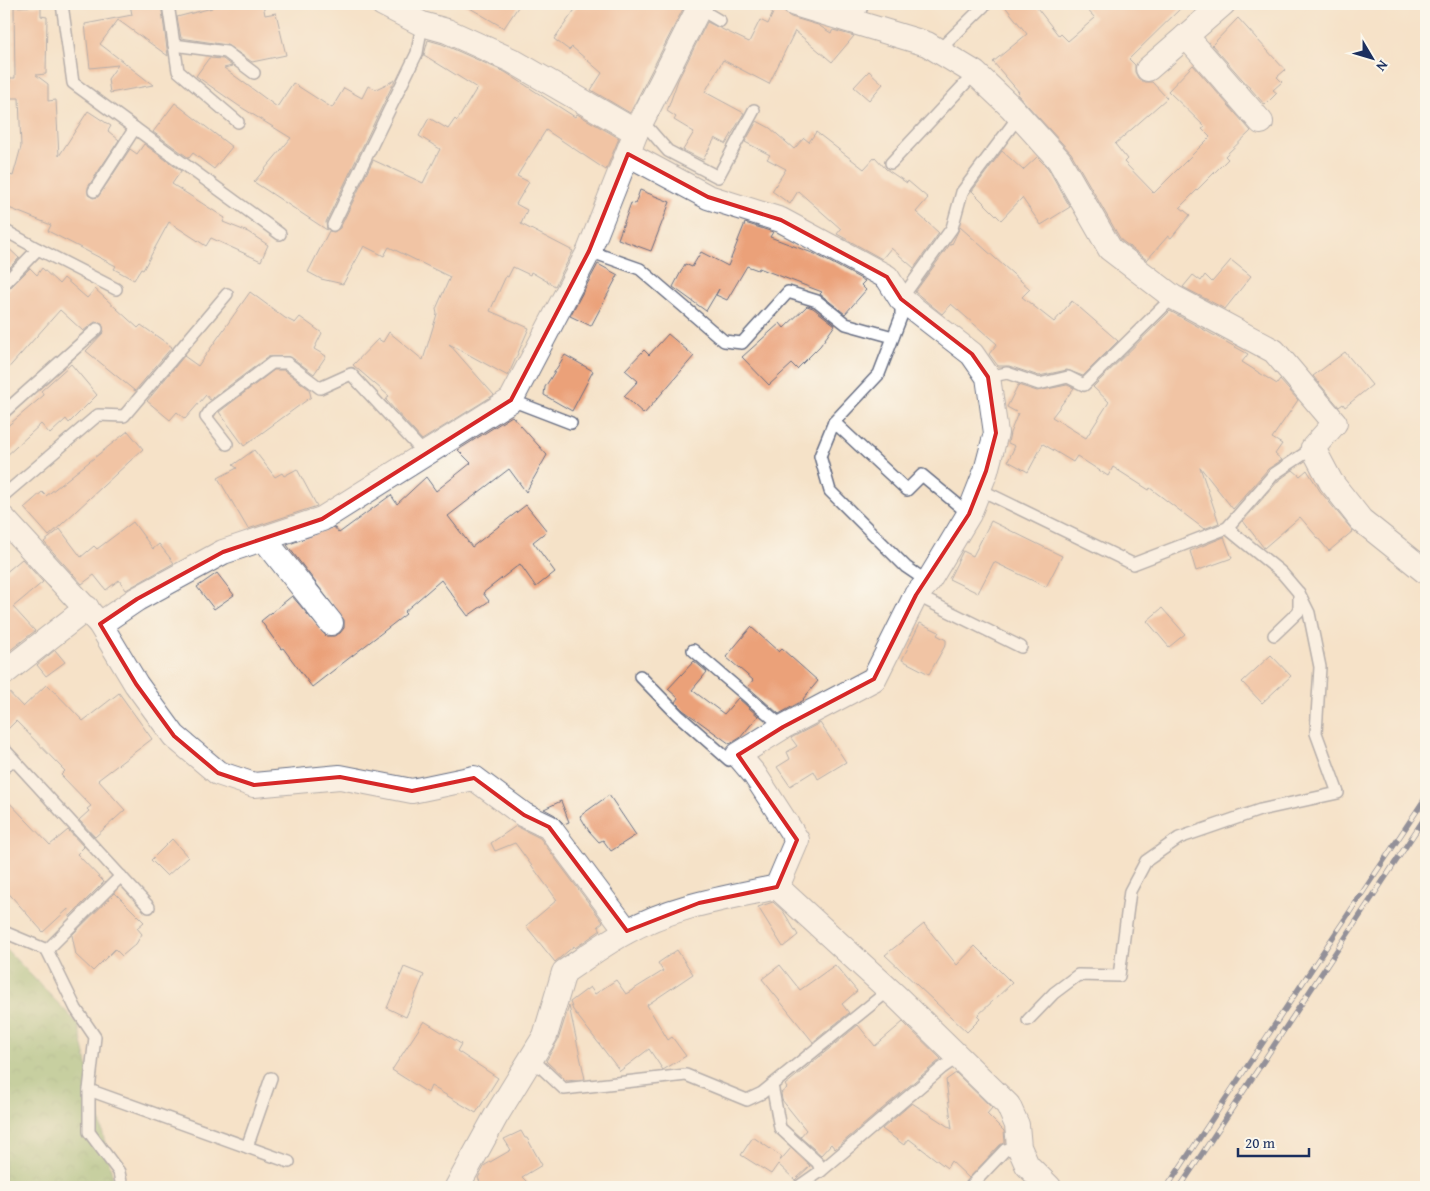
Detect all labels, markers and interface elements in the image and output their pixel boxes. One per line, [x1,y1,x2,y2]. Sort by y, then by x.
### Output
north arrow [1348,32,1398,82]
text: N [1371,56,1393,76]
scale bar [1238,1126,1309,1158]
text: 20 m [1245,1132,1276,1153]

